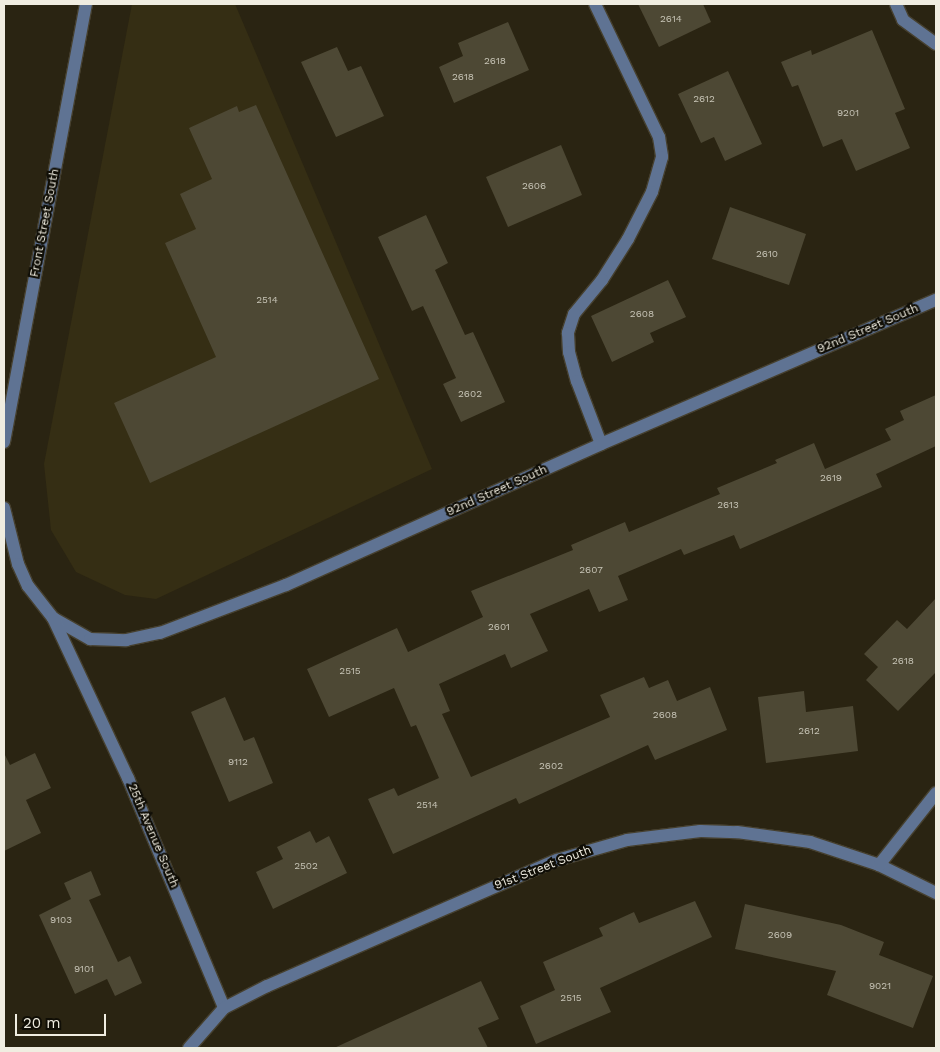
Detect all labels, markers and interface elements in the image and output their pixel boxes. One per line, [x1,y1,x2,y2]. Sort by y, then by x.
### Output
house number: 2614 [660,13,682,25]
house number: 2618 [484,55,506,67]
house number: 2618 [452,71,474,83]
house number: 2612 [693,93,715,105]
house number: 9201 [837,107,859,119]
street label: Front Street South [27,168,63,278]
house number: 2606 [522,180,546,192]
house number: 2610 [756,248,778,260]
house number: 2514 [256,294,278,306]
street label: 92nd Street South [815,301,921,357]
house number: 2608 [630,308,654,320]
house number: 2602 [458,388,482,400]
street label: 92nd Street South [445,462,549,520]
house number: 2619 [820,472,842,484]
house number: 2613 [717,499,739,511]
house number: 2607 [579,564,603,576]
house number: 2601 [488,621,510,633]
house number: 2618 [892,655,914,667]
house number: 2515 [339,665,361,677]
house number: 2608 [653,709,677,721]
house number: 2612 [798,725,820,737]
house number: 9112 [228,756,248,768]
house number: 2602 [539,760,563,772]
street label: 25th Avenue South [125,782,181,890]
house number: 2514 [416,799,438,811]
street label: 91st Street South [493,843,593,893]
house number: 2502 [294,860,318,872]
house number: 9103 [50,914,72,926]
house number: 2609 [768,929,792,941]
house number: 9101 [74,963,94,975]
house number: 9021 [869,980,891,992]
house number: 2515 [560,992,582,1004]
scale bar [18,1004,109,1036]
text: 20 m [23,1014,61,1032]

